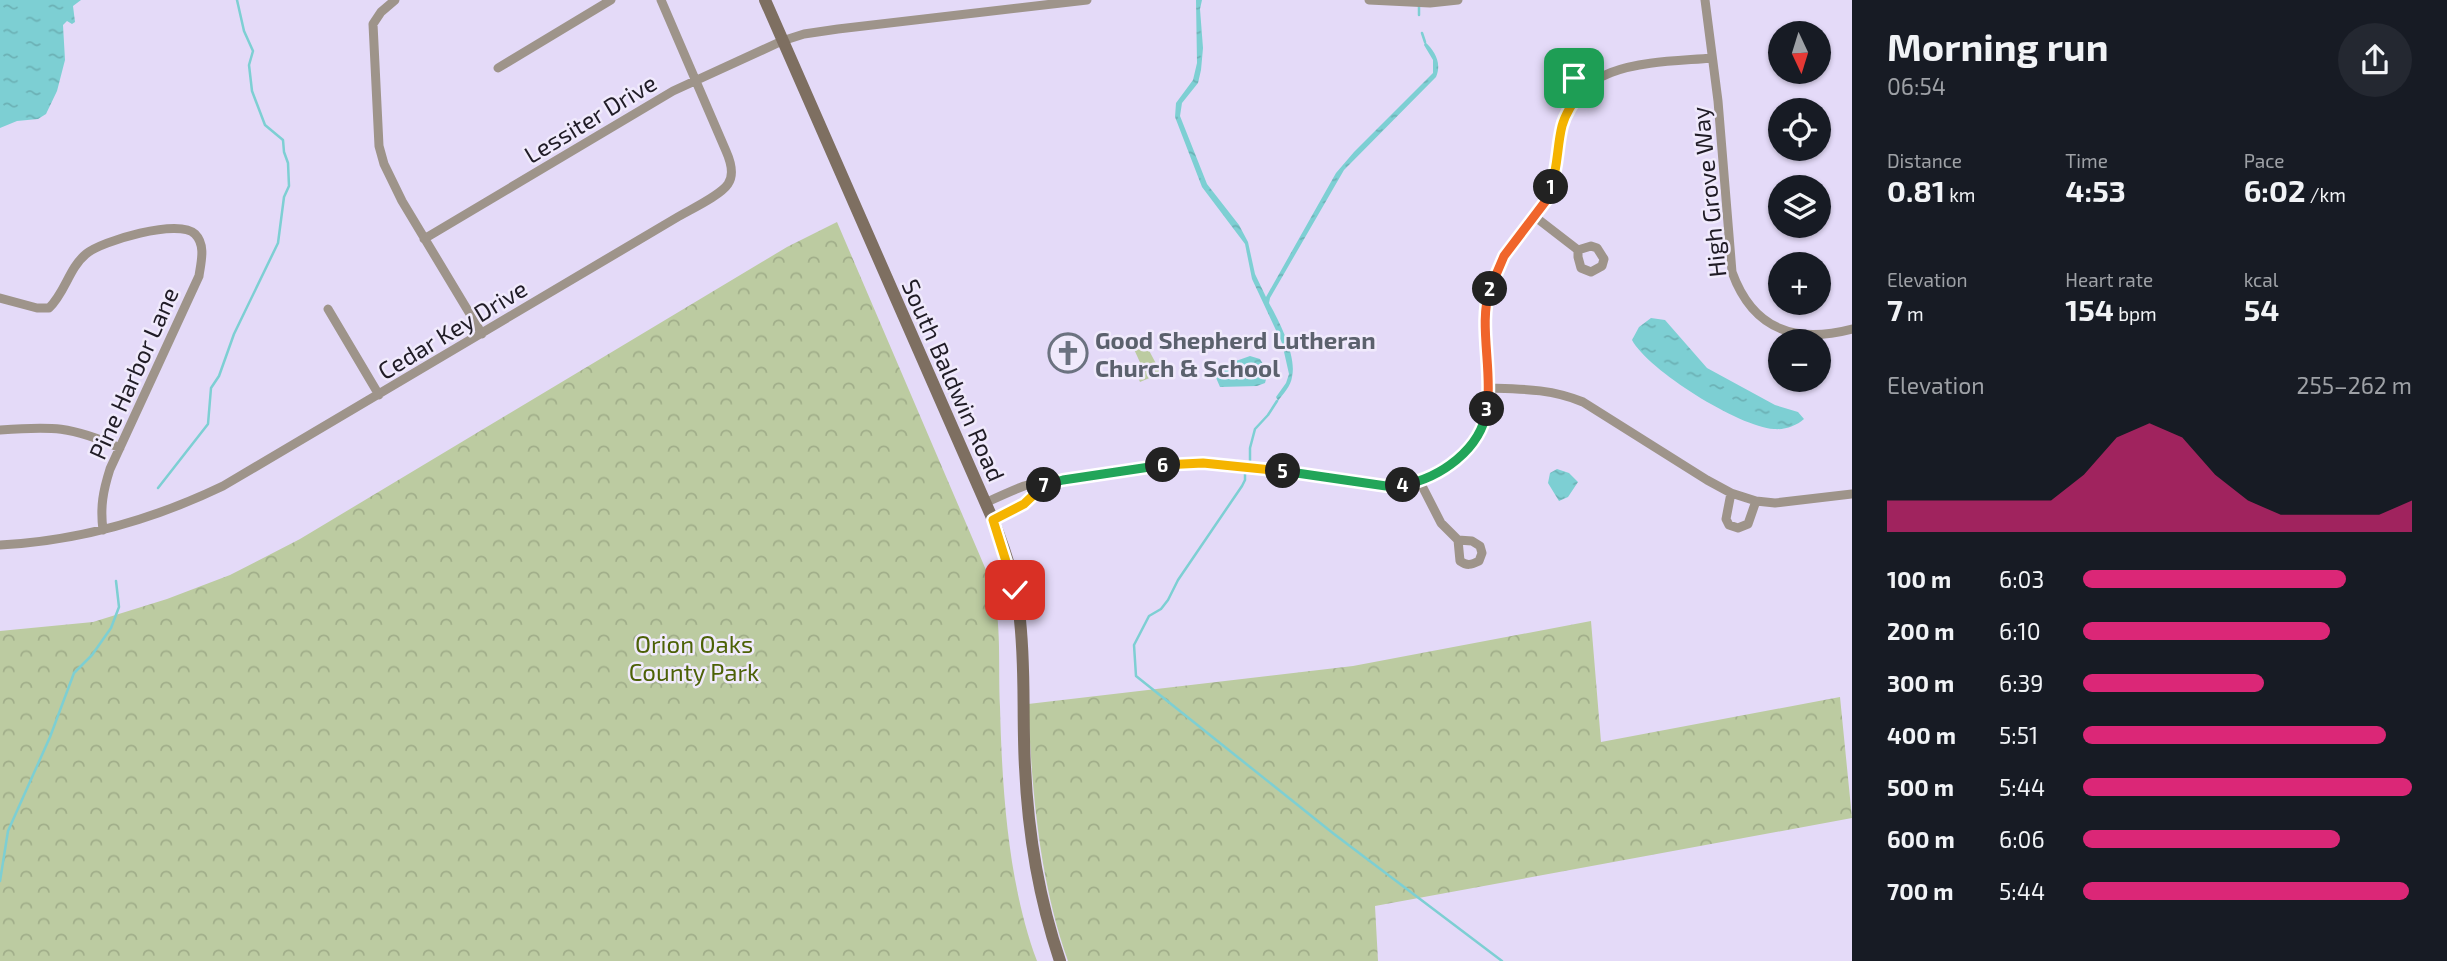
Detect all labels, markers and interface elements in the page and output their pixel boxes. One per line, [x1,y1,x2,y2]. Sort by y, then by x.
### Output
north arrow [1768,21,1830,84]
map controls [1768,21,1831,392]
text: Morning run [1887,23,2108,69]
button: share [2338,23,2412,97]
pin [1544,48,1604,108]
icon: arrive [1555,59,1593,97]
street label: Lessiter Drive [519,67,661,169]
text: 06:54 [1887,72,1946,100]
button: locate [1768,98,1831,161]
street label: High Grove Way [1685,105,1731,279]
text: Distance [1887,149,1962,172]
text: Time [2065,149,2108,172]
text: Pace [2244,149,2285,172]
pin: 1 [1534,170,1568,204]
text: 0.81 [1887,172,1945,208]
text: 4:53 [2065,172,2126,208]
text: 6:02 [2244,172,2305,208]
text: 1 [1546,175,1555,198]
button: layers [1768,175,1831,238]
text: km [1945,183,1975,206]
text: /km [2305,183,2346,206]
button: + [1768,252,1831,315]
text: Elevation [1887,268,1968,291]
text: Heart rate [2065,268,2153,291]
text: kcal [2244,268,2278,291]
pin: 2 [1472,272,1508,306]
street label: Cedar Key Drive [372,273,532,385]
street label: South Baldwin Road [896,274,1012,486]
text: 2 [1484,277,1495,300]
street label: Pine Harbor Lane [82,282,184,464]
text: 7 [1887,291,1903,327]
text: 154 [2065,291,2114,327]
text: 54 [2244,291,2279,327]
text: m [1903,302,1924,325]
text: bpm [2114,302,2157,325]
place label: Good Shepherd Lutheran Church & School [1095,325,1376,382]
button: − [1768,329,1831,392]
church icon: Good Shepherd Lutheran Church & School [1047,332,1089,374]
text: Elevation [1887,371,1985,399]
text: 255–262 m [2297,371,2412,399]
pin: 3 [1470,392,1504,426]
text: 3 [1481,397,1492,420]
pin: 6 [1146,448,1180,482]
text: 6 [1157,453,1168,476]
pin: 5 [1266,454,1300,489]
text: 5 [1277,459,1288,482]
pin: 7 [1026,468,1062,503]
pin: 4 [1386,468,1420,503]
text: 7 [1038,473,1049,496]
text: 4 [1396,473,1409,496]
pin [985,560,1045,620]
text: 100 m [1887,565,1951,593]
text: 6:03 [1999,565,2044,593]
icon: check [996,571,1034,609]
text: 200 m [1887,617,1955,645]
text: 6:10 [1999,617,2041,645]
park label: Orion Oaks County Park [629,629,759,686]
text: 300 m [1887,669,1954,697]
text: 6:39 [1999,669,2044,697]
text: 400 m [1887,721,1956,749]
text: 5:51 [1999,721,2038,749]
text: 500 m [1887,773,1954,801]
text: 5:44 [1999,773,2045,801]
text: 600 m [1887,825,1955,853]
text: 6:06 [1999,825,2045,853]
text: 700 m [1887,877,1953,905]
text: 5:44 [1999,877,2045,905]

